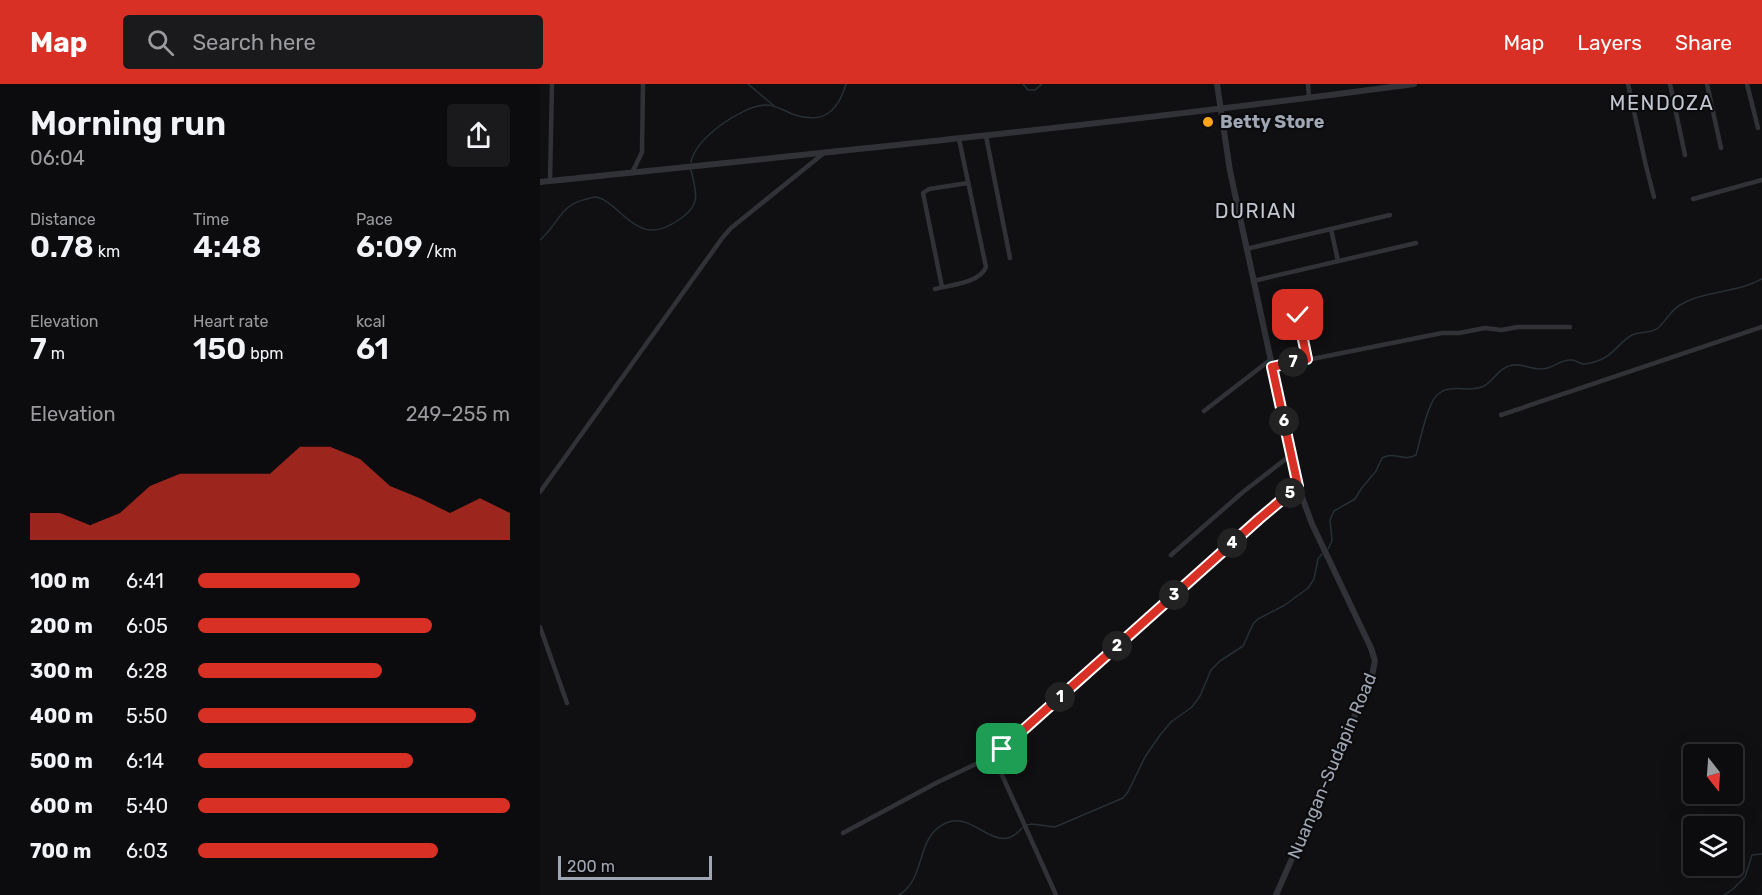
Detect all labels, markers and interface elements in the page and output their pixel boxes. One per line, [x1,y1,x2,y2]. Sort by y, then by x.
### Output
search box [123,15,543,69]
text: Map [30,26,87,59]
icon: search [144,26,177,59]
text: Search here [192,29,316,56]
text: Map [1503,30,1544,55]
text: Layers [1577,30,1642,55]
text: Share [1675,30,1732,55]
district label: MENDOZA [1610,91,1715,115]
text: Morning run [30,104,226,143]
button: share [447,104,510,167]
place label: Betty Store [1220,111,1325,133]
marker: Betty Store [1201,115,1215,129]
text: 06:04 [30,146,85,170]
district label: DURIAN [1215,199,1297,223]
text: Distance [30,210,96,229]
text: Time [193,210,229,229]
text: Pace [356,210,393,229]
text: 0.78 [30,229,94,265]
text: 4:48 [193,229,262,265]
text: 6:09 [356,229,423,265]
text: km [94,242,120,261]
text: /km [423,242,457,261]
pin [1272,289,1323,340]
icon: check [1281,298,1314,331]
text: Elevation [30,312,99,331]
text: Heart rate [193,312,268,331]
text: kcal [356,312,385,331]
text: 7 [30,331,47,367]
text: 150 [193,331,246,367]
text: 61 [356,331,389,367]
text: m [47,344,65,363]
text: bpm [246,344,284,363]
pin: 7 [1278,347,1308,377]
text: 7 [1288,352,1298,371]
text: Elevation [30,402,116,426]
text: 249–255 m [406,402,510,426]
pin: 6 [1269,406,1299,436]
text: 6 [1279,411,1289,430]
pin: 5 [1275,478,1305,508]
text: 5 [1285,483,1295,502]
pin: 4 [1217,528,1247,558]
text: 4 [1227,533,1237,552]
text: 100 m [30,569,90,593]
text: 6:41 [126,569,164,593]
pin: 3 [1159,580,1189,610]
text: 3 [1169,585,1179,604]
text: 200 m [30,614,93,638]
text: 6:05 [126,614,168,638]
pin: 2 [1102,631,1132,661]
text: 2 [1112,636,1122,655]
text: 300 m [30,659,93,683]
text: 6:28 [126,659,168,683]
street label: Nuangan-Sudapin Road [1283,670,1381,862]
pin: 1 [1045,682,1075,712]
text: 1 [1056,687,1064,706]
text: 400 m [30,704,93,728]
text: 5:50 [126,704,168,728]
pin [976,723,1027,774]
icon: arrive [985,732,1018,765]
north arrow [1683,744,1743,804]
map controls [1683,744,1743,876]
text: 500 m [30,749,93,773]
text: 6:14 [126,749,164,773]
text: 600 m [30,794,93,818]
text: 5:40 [126,794,168,818]
button: layers [1683,816,1743,876]
text: 700 m [30,839,91,863]
text: 6:03 [126,839,168,863]
scale bar [558,853,712,880]
text: 200 m [567,857,615,876]

